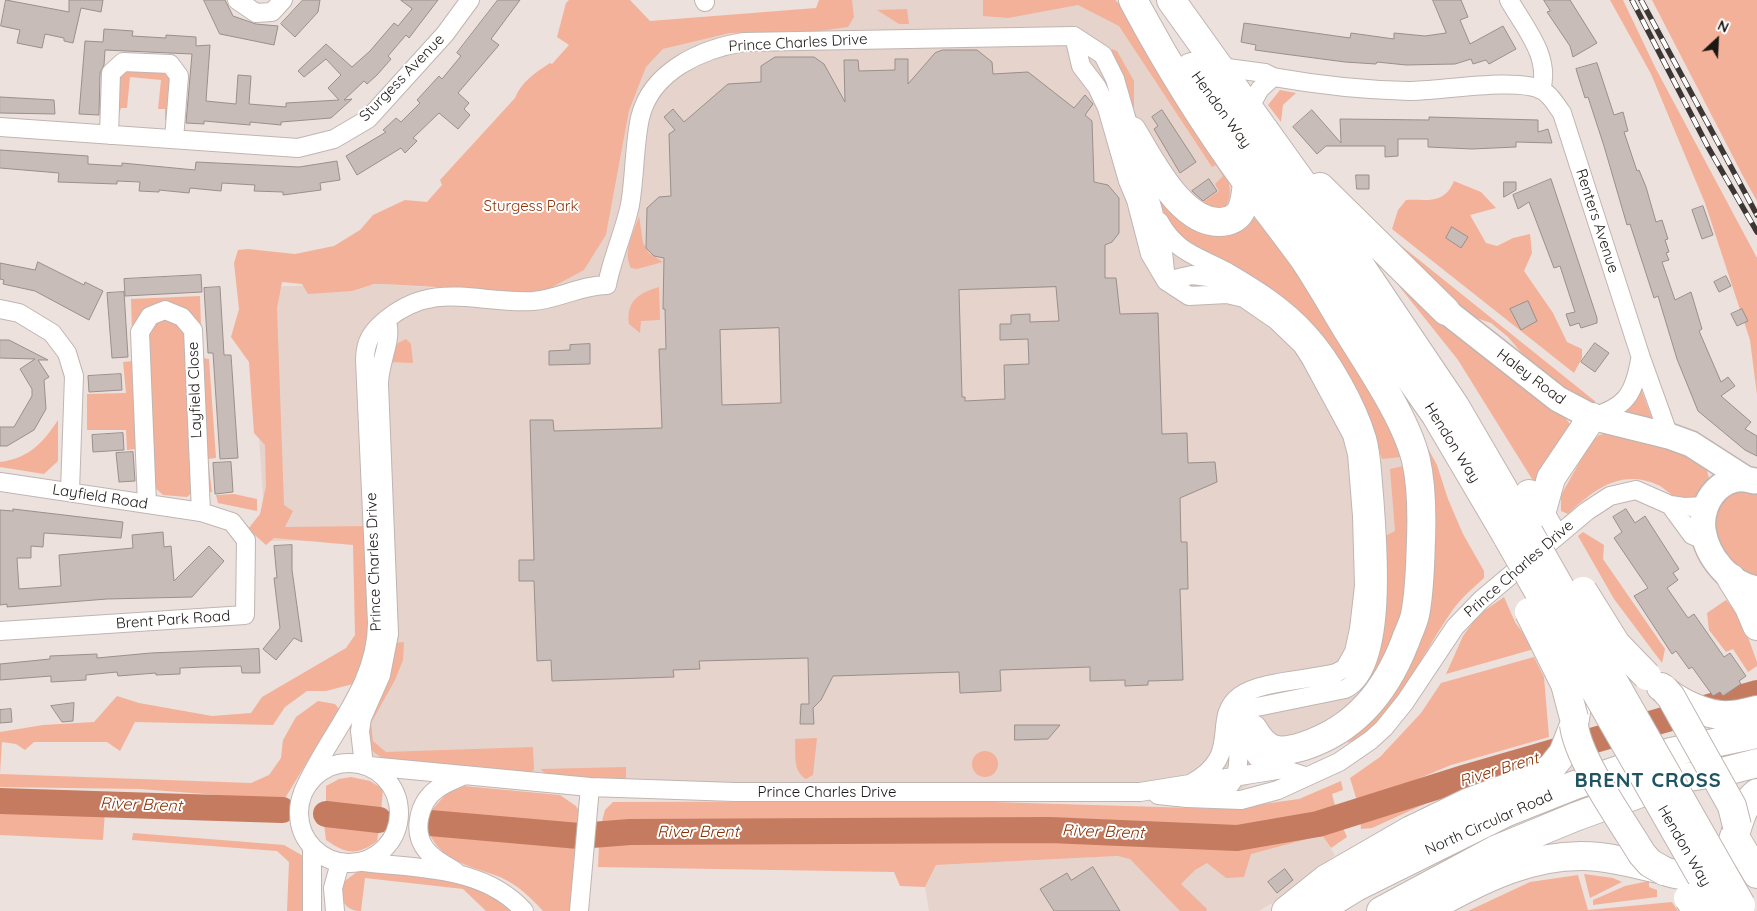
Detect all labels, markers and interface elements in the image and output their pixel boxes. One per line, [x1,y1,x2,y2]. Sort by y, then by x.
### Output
north arrow [1692,15,1742,65]
text: N [1715,16,1732,37]
street label: Prince Charles Drive [728,30,868,56]
street label: Sturgess Avenue [356,31,448,125]
street label: Hendon Way [1187,68,1255,152]
street label: Renters Avenue [1572,166,1622,276]
park label: Sturgess Park [483,197,579,215]
street label: Layfield Close [184,341,206,439]
street label: Haley Road [1493,345,1569,409]
street label: Hendon Way [1420,400,1484,486]
street label: Layfield Road [51,481,149,513]
street label: Prince Charles Drive [363,492,385,632]
street label: Prince Charles Drive [1461,517,1577,621]
street label: Brent Park Road [115,607,231,633]
water label: River Brent [1457,749,1541,791]
district label: BRENT CROSS [1573,769,1723,793]
street label: Prince Charles Drive [757,783,897,801]
street label: North Circular Road [1422,787,1556,859]
water label: River Brent [100,794,182,816]
street label: Hendon Way [1653,802,1715,890]
water label: River Brent [1062,821,1144,843]
water label: River Brent [657,822,739,842]

